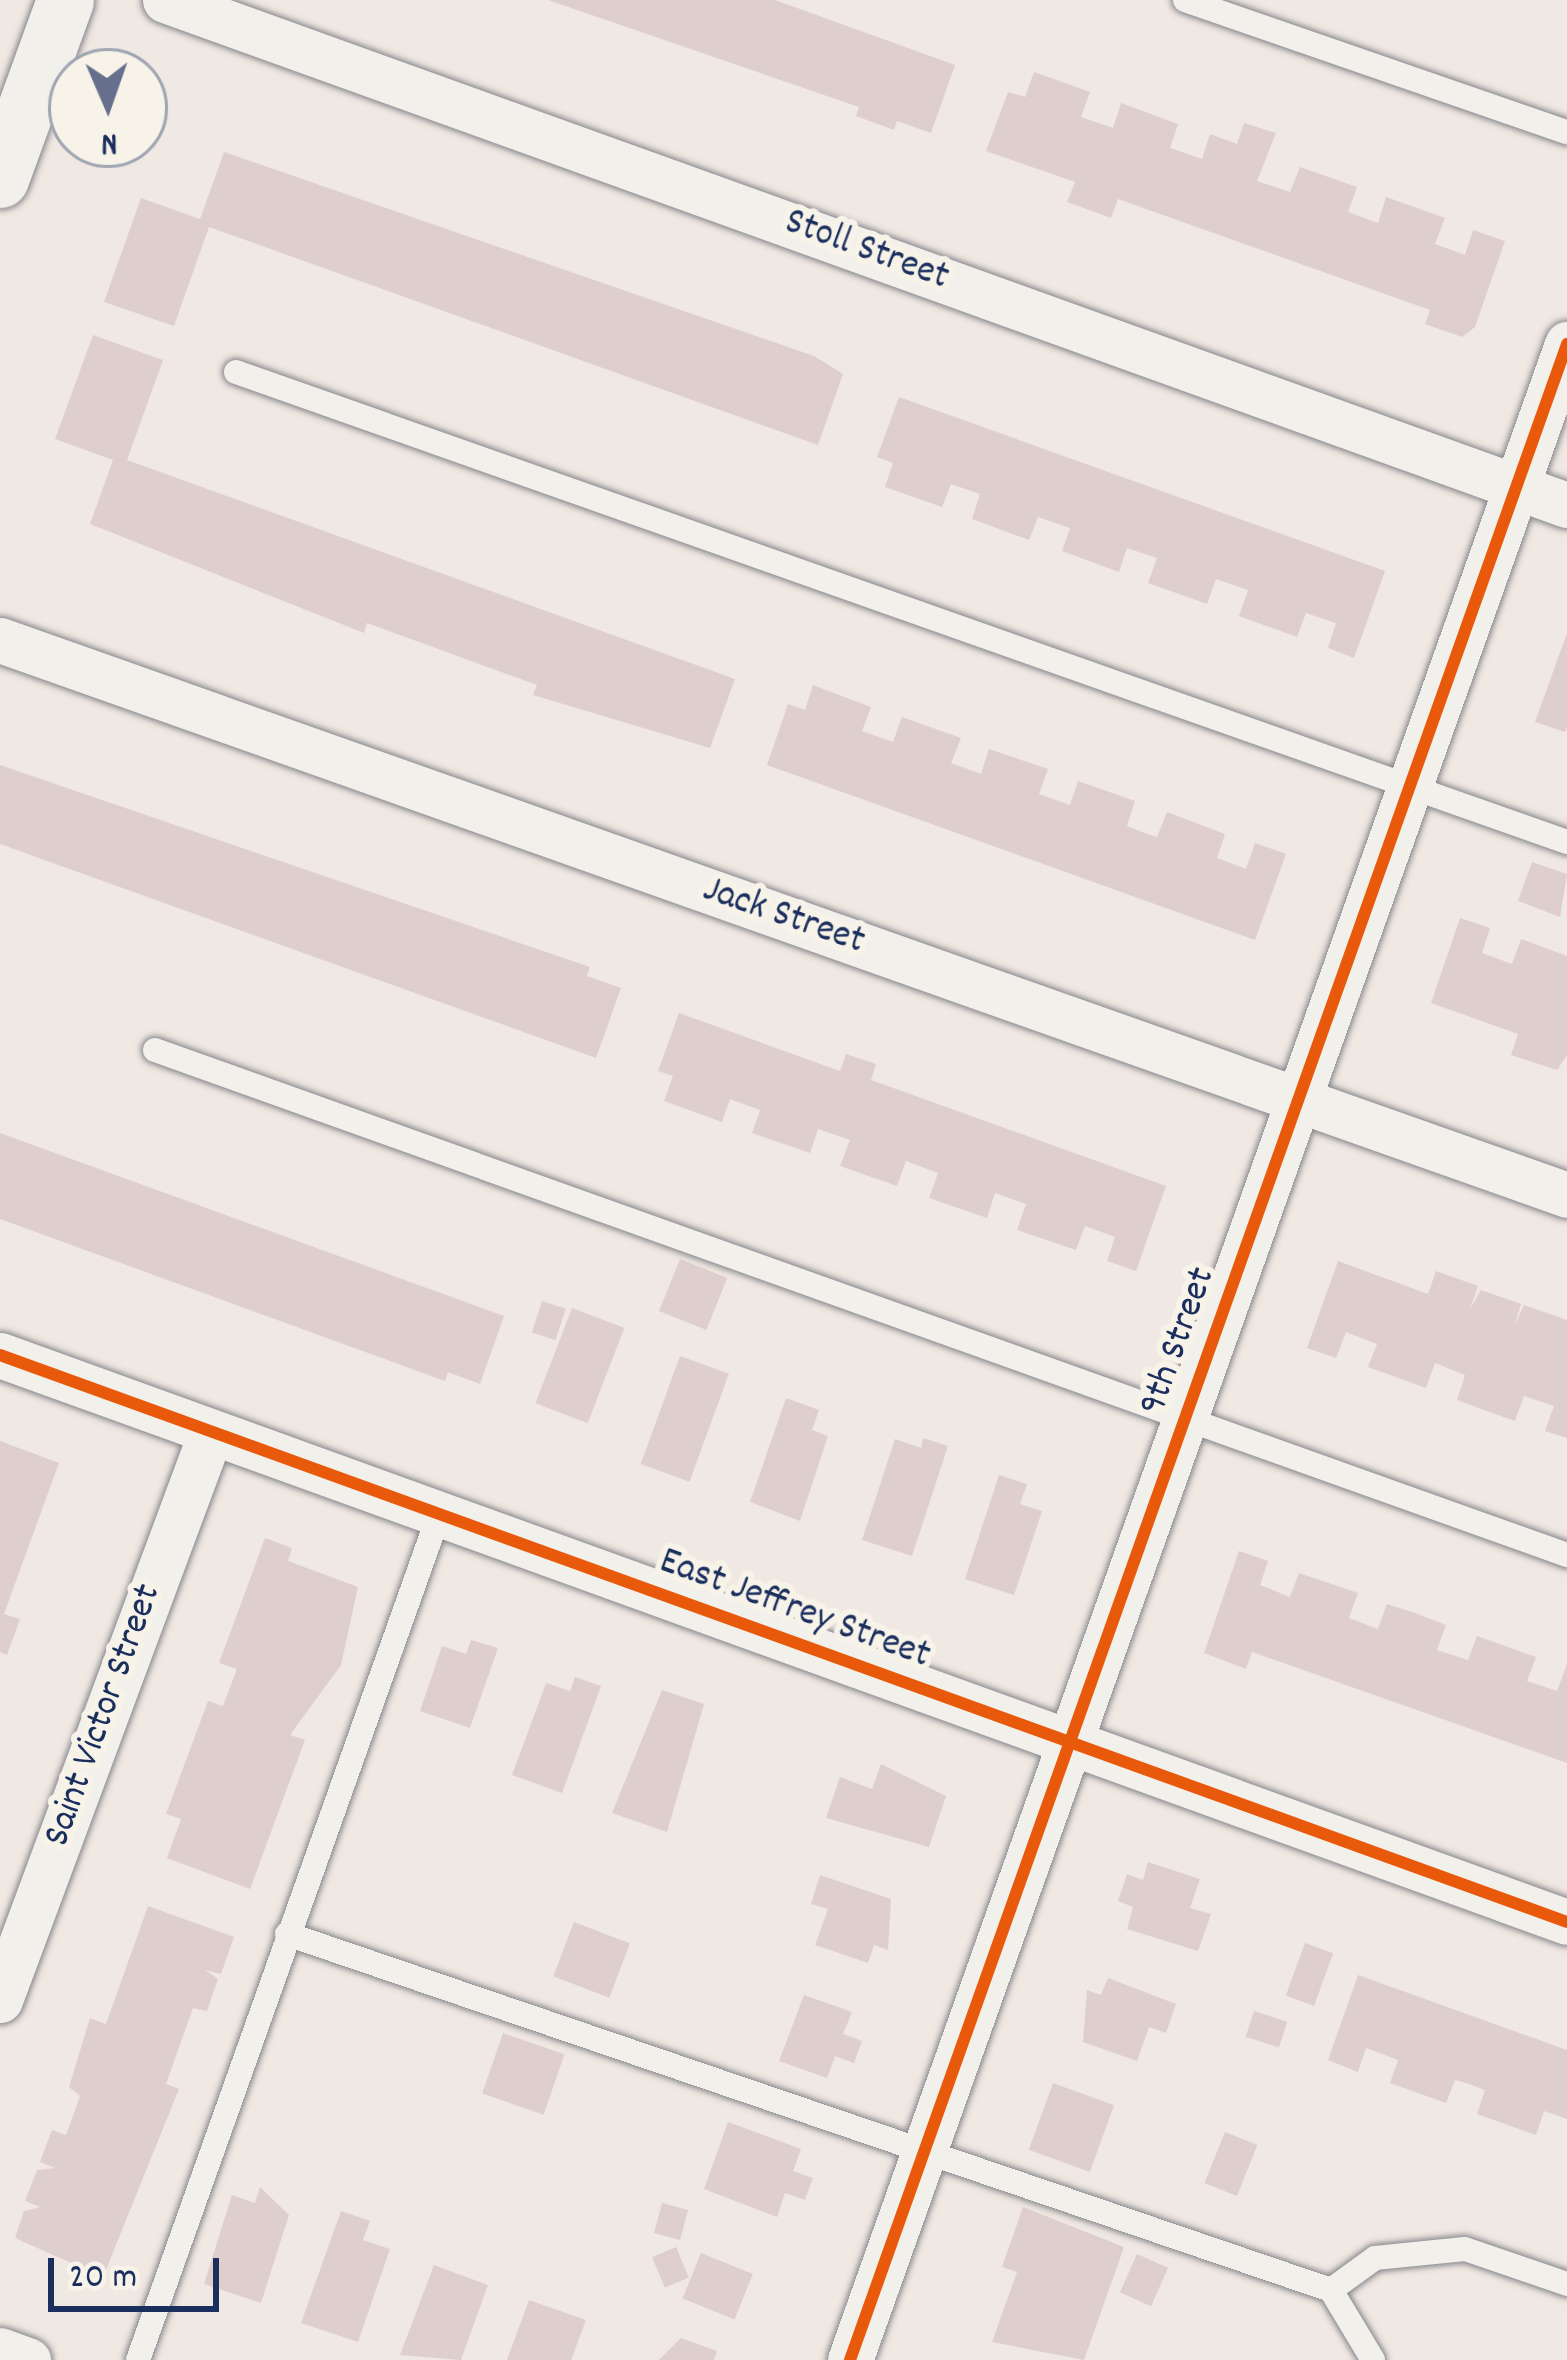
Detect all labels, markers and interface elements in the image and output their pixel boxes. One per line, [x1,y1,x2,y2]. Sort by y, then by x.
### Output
north arrow [48,48,168,168]
text: N [100,118,118,165]
street label: Stoll Street [778,201,954,303]
street label: Jack Street [696,869,870,967]
street label: 9th Street [1132,1262,1228,1422]
street label: East Jeffrey Street [652,1540,936,1682]
street label: Saint Victor Street [36,1579,174,1853]
scale bar [54,2234,225,2308]
text: 20 m [69,2253,137,2305]

